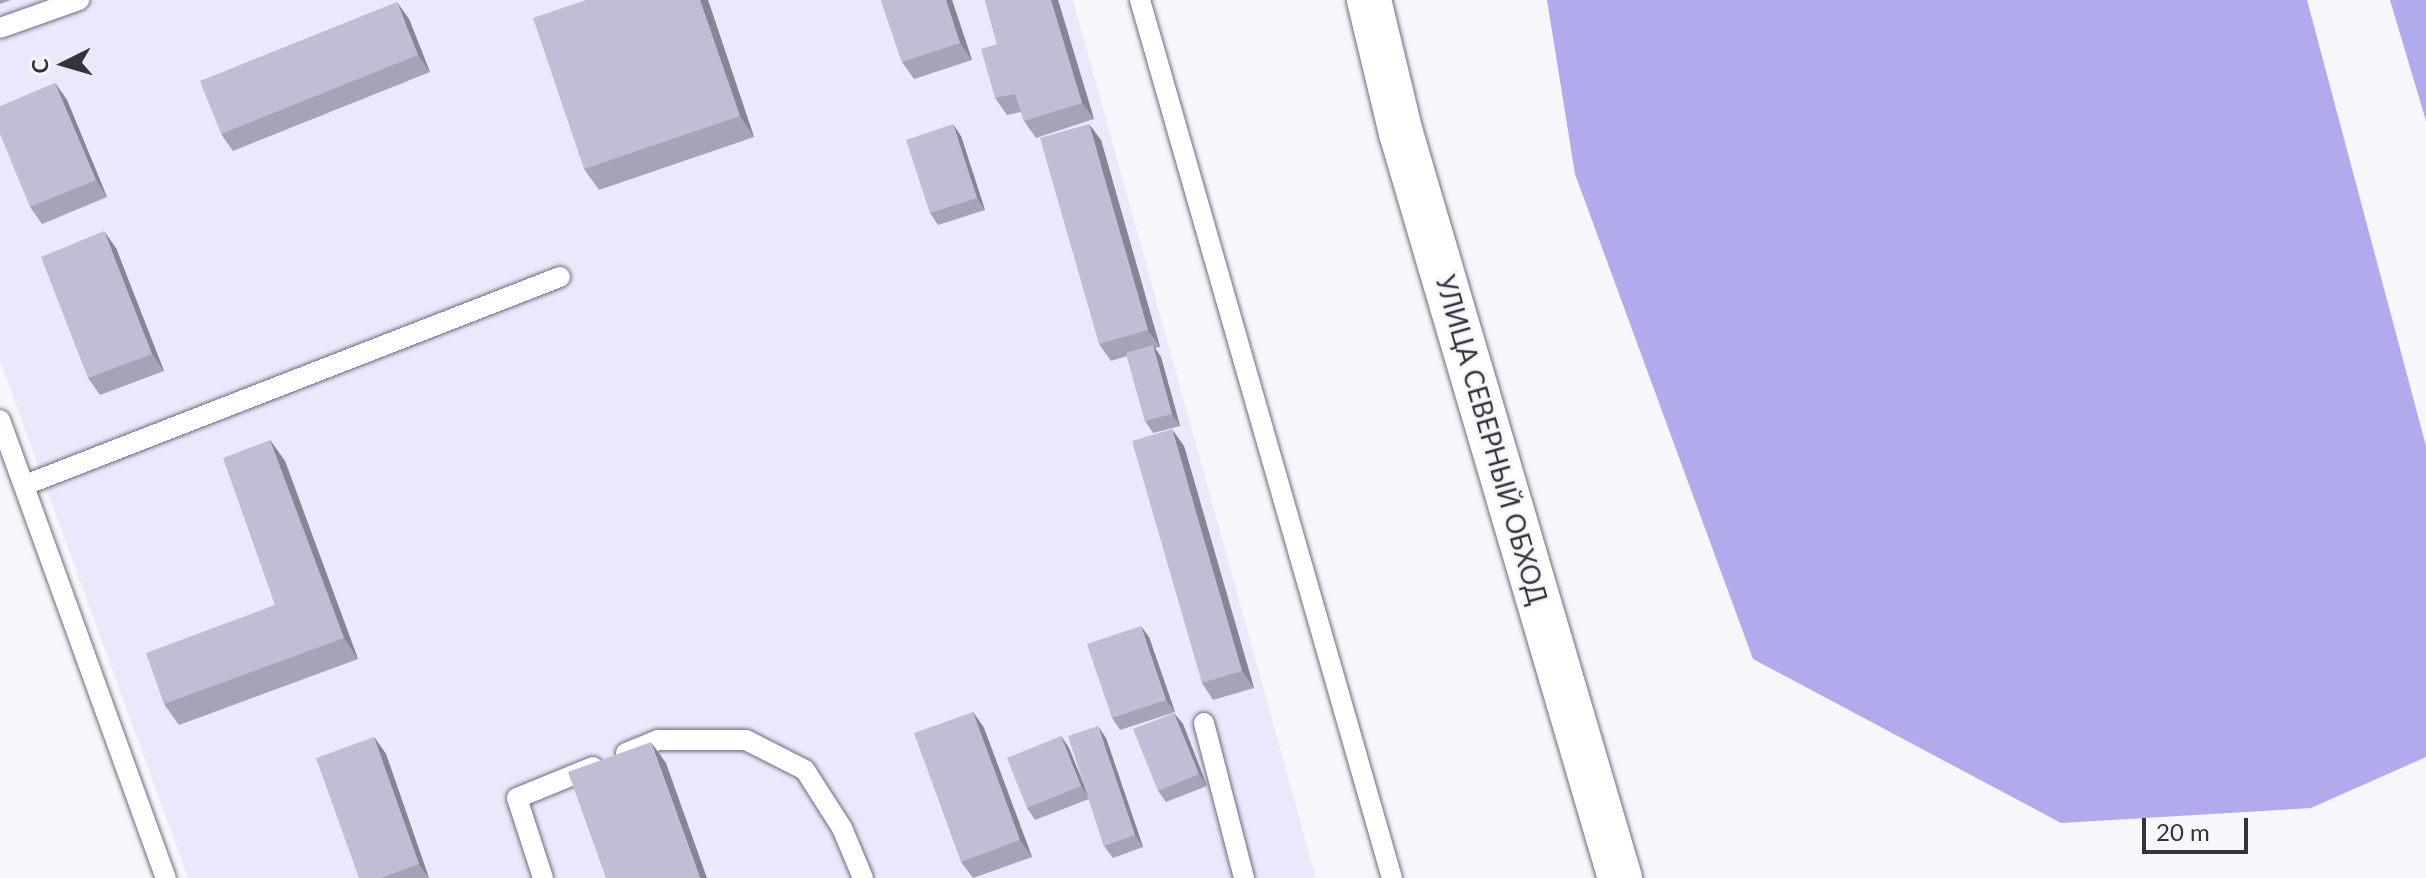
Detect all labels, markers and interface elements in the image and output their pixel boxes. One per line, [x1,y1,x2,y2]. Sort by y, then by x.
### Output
north arrow [24,24,104,104]
text: С [26,58,54,75]
street label: УЛИЦА СЕВЕРНЫЙ ОБХОД [1429,272,1553,608]
scale bar [2146,802,2252,852]
text: 20 m [2156,817,2210,846]

